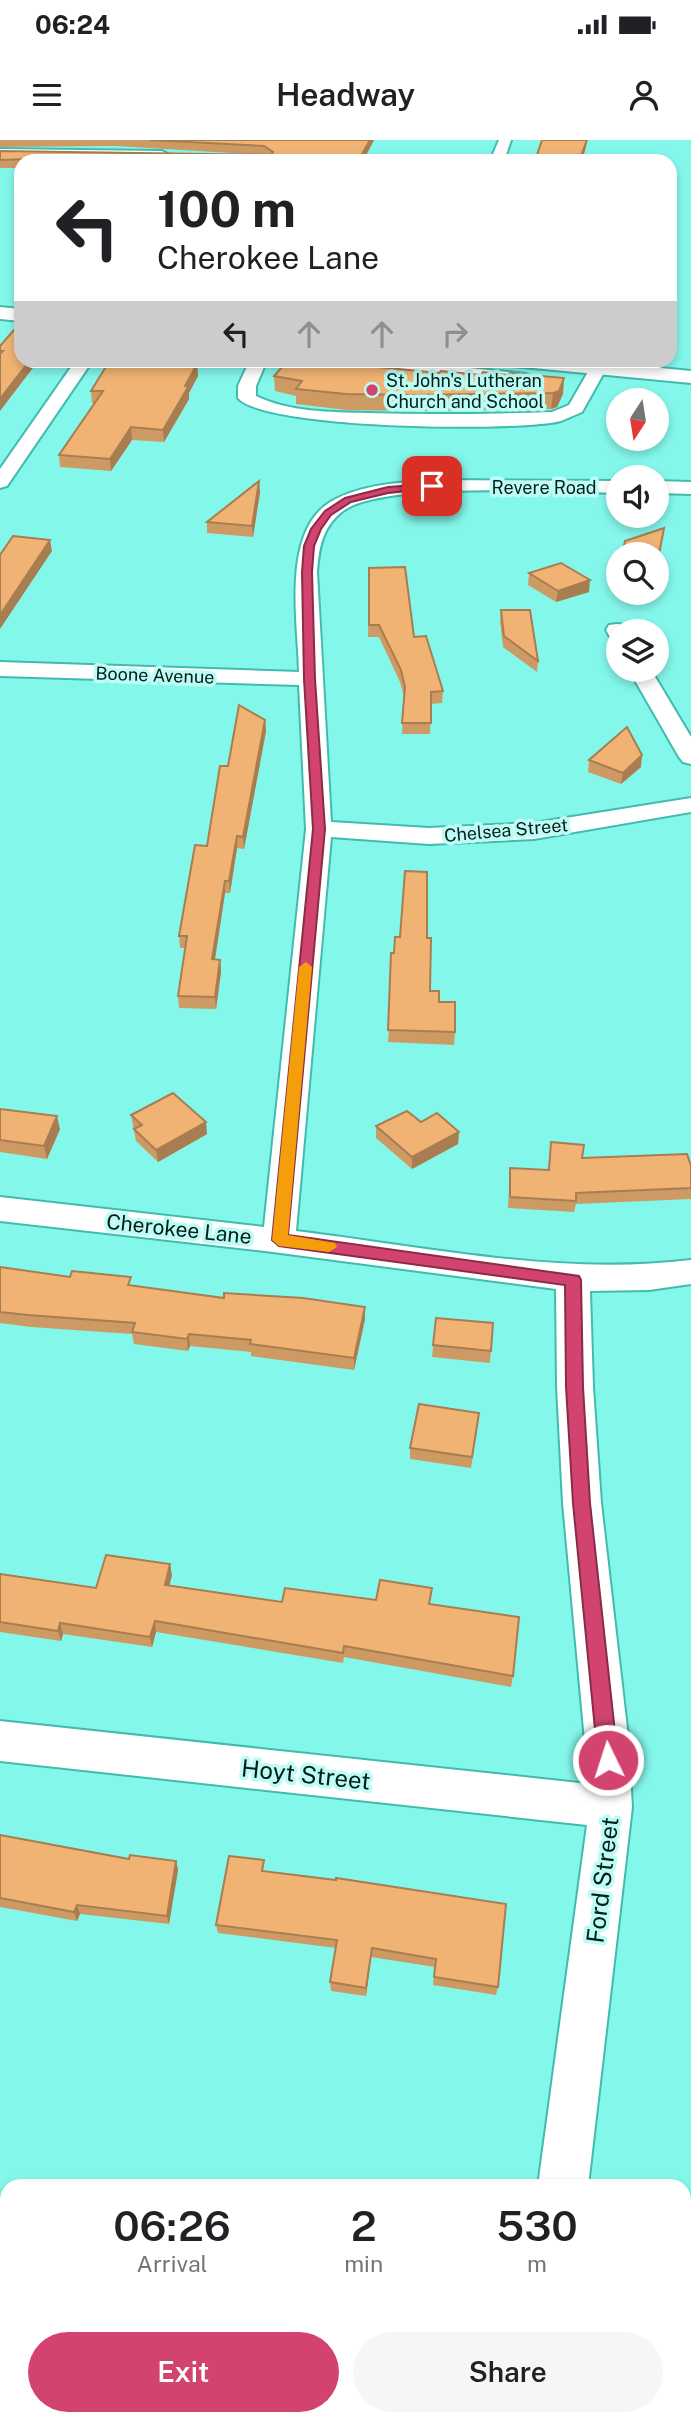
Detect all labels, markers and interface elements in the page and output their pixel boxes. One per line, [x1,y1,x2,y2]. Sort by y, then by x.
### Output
text: 06:24 [35,9,110,40]
icon: menu [28,76,66,114]
text: Headway [276,76,415,113]
icon: person [625,76,663,114]
text: 100 m [157,180,296,238]
icon: left [42,182,133,273]
text: Cherokee Lane [157,239,379,276]
icon: left [217,315,255,353]
icon: ahead [290,315,328,353]
icon: ahead [363,315,401,353]
icon: right [436,315,474,353]
place label: St. John's Lutheran Church and School [386,370,544,412]
marker: St. John's Lutheran Church and School [364,382,380,398]
north arrow [606,388,668,452]
map controls [606,388,669,682]
pin [402,456,462,516]
button: sound [606,465,669,528]
icon: arrive [413,467,451,505]
street label: Revere Road [492,477,596,498]
button: search [606,542,669,605]
button: layers [606,619,669,682]
street label: Boone Avenue [95,662,215,688]
street label: Chelsea Street [443,814,569,846]
street label: Cherokee Lane [105,1209,253,1249]
position arrow [571,1723,645,1797]
street label: Hoyt Street [240,1753,372,1795]
street label: Ford Street [580,1815,624,1945]
text: 06:26 [113,2201,231,2250]
text: 2 [351,2201,377,2250]
text: 530 [496,2201,578,2250]
text: Arrival [137,2250,208,2277]
text: min [344,2250,383,2277]
text: m [527,2250,547,2277]
button: Exit [28,2332,339,2412]
button: Share [353,2332,663,2412]

